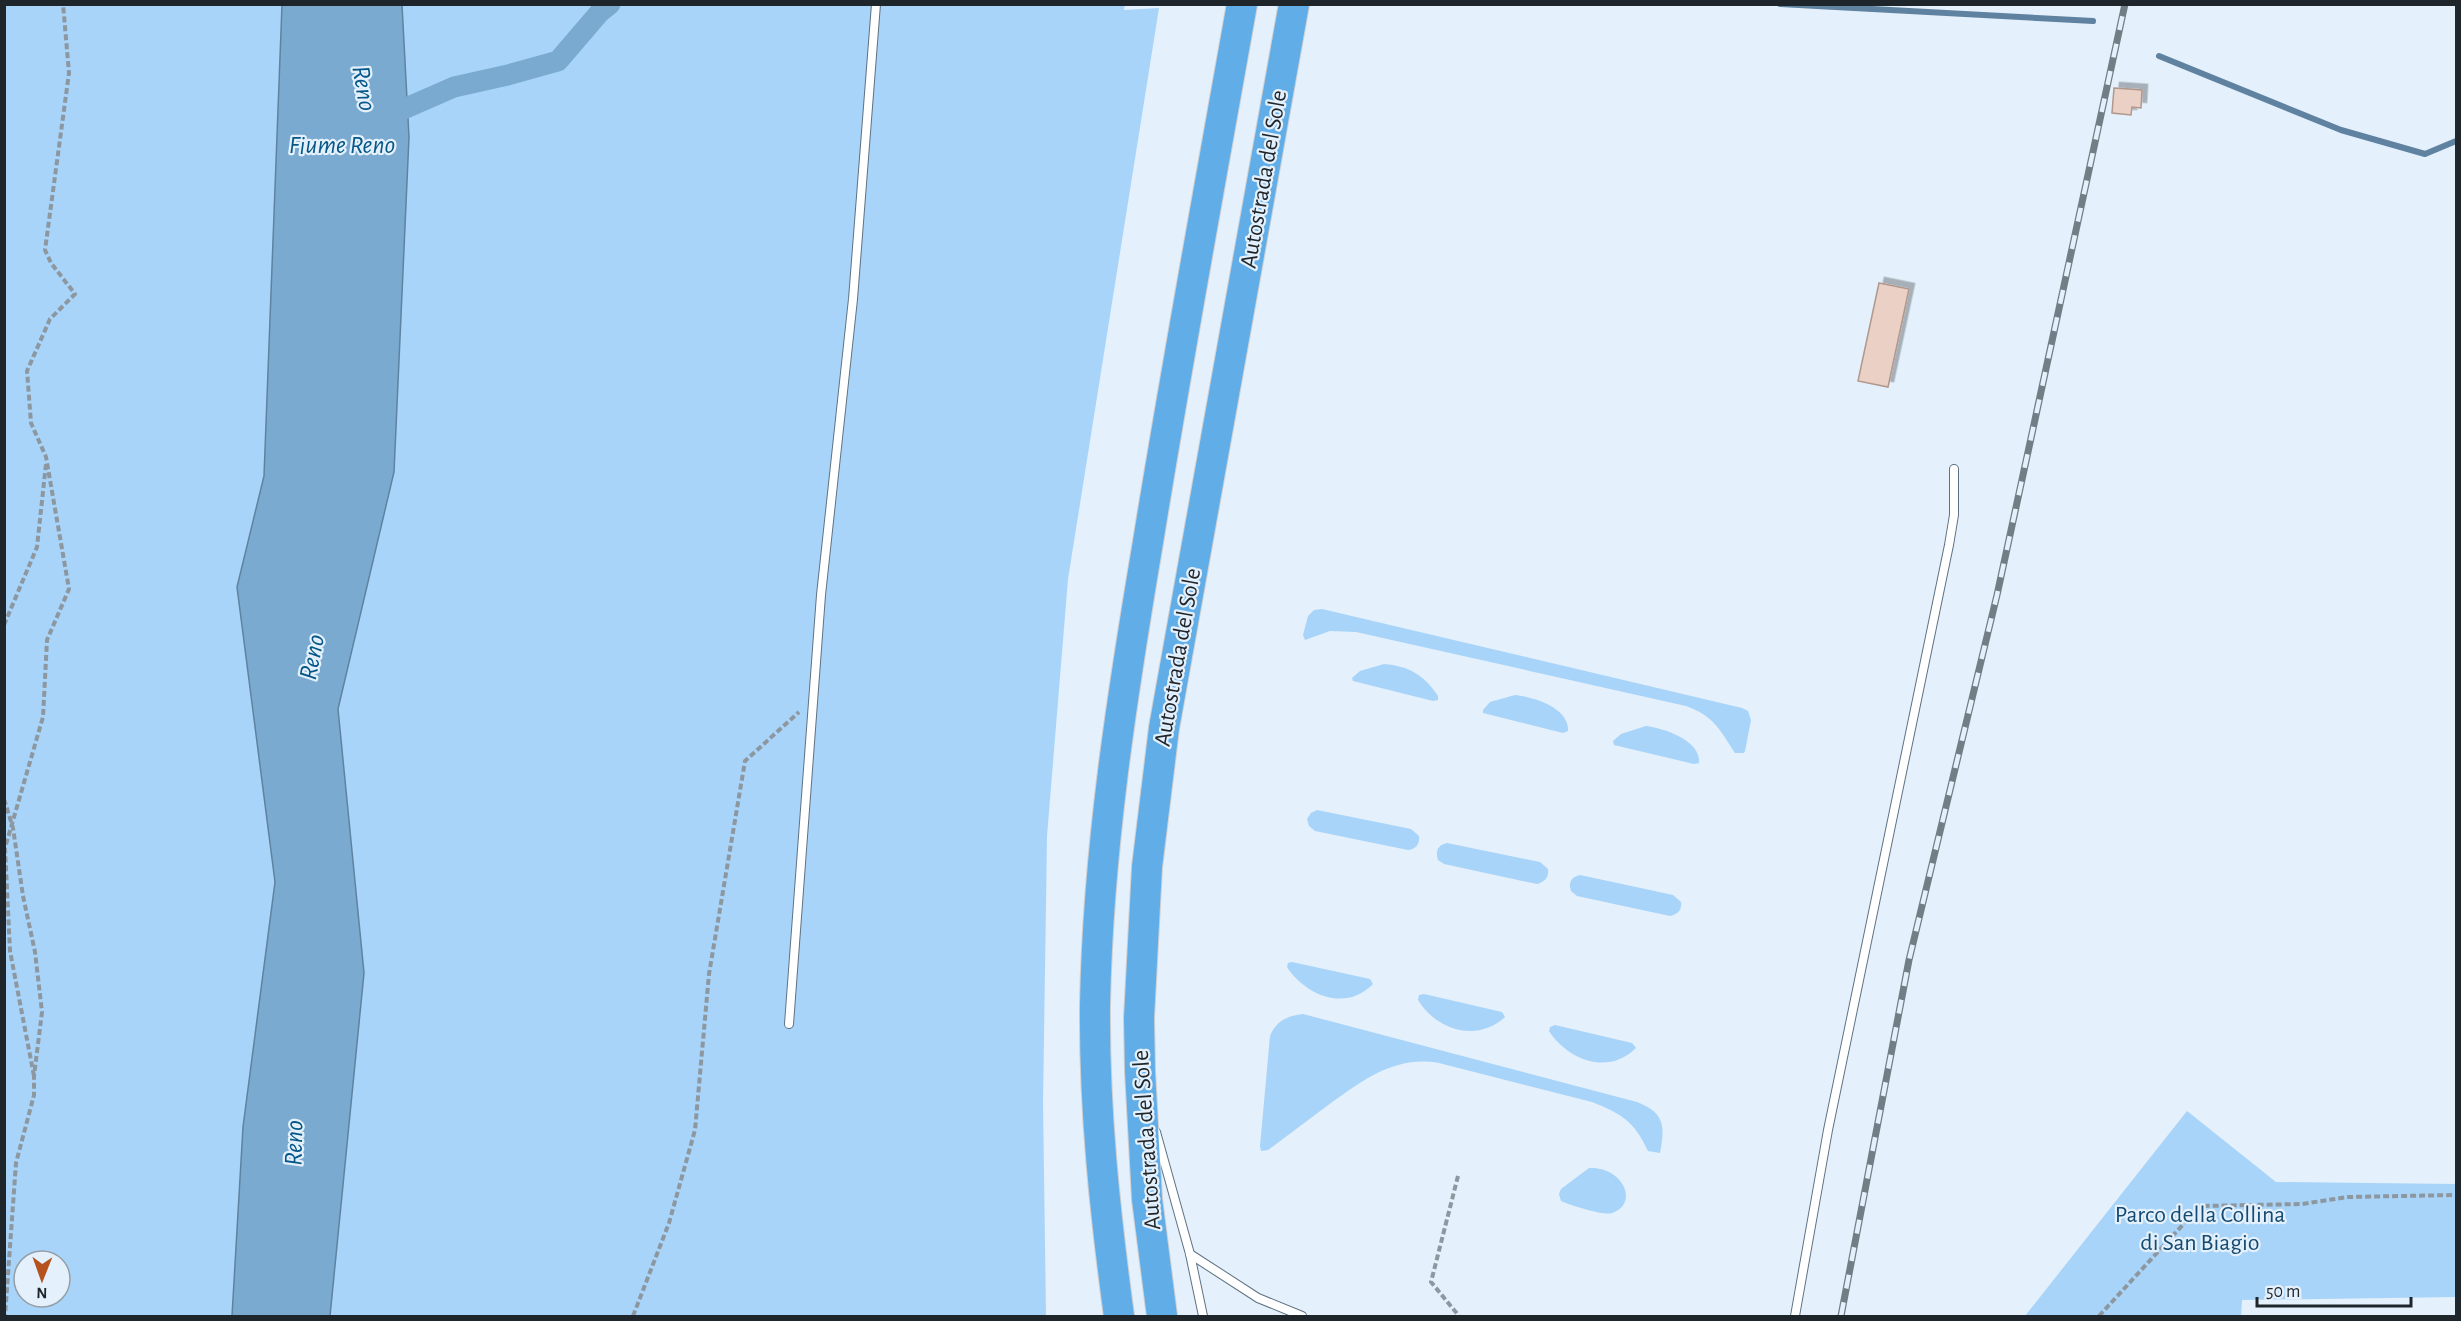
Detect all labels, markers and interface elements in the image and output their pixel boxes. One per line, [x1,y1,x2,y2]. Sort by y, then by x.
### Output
water label: Reno [347,64,381,113]
street label: Autostrada del Sole [1237,88,1291,270]
water label: Fiume Reno [289,132,395,158]
street label: Autostrada del Sole [1151,566,1205,748]
water label: Reno [295,632,329,682]
street label: Autostrada del Sole [1129,1049,1165,1231]
water label: Reno [281,1120,307,1166]
park label: Parco della Collina di San Biagio [2115,1203,2285,1255]
north arrow [12,1249,72,1309]
scale bar [2257,1270,2412,1308]
text: 50 m [2266,1283,2300,1301]
text: N [36,1285,47,1301]

